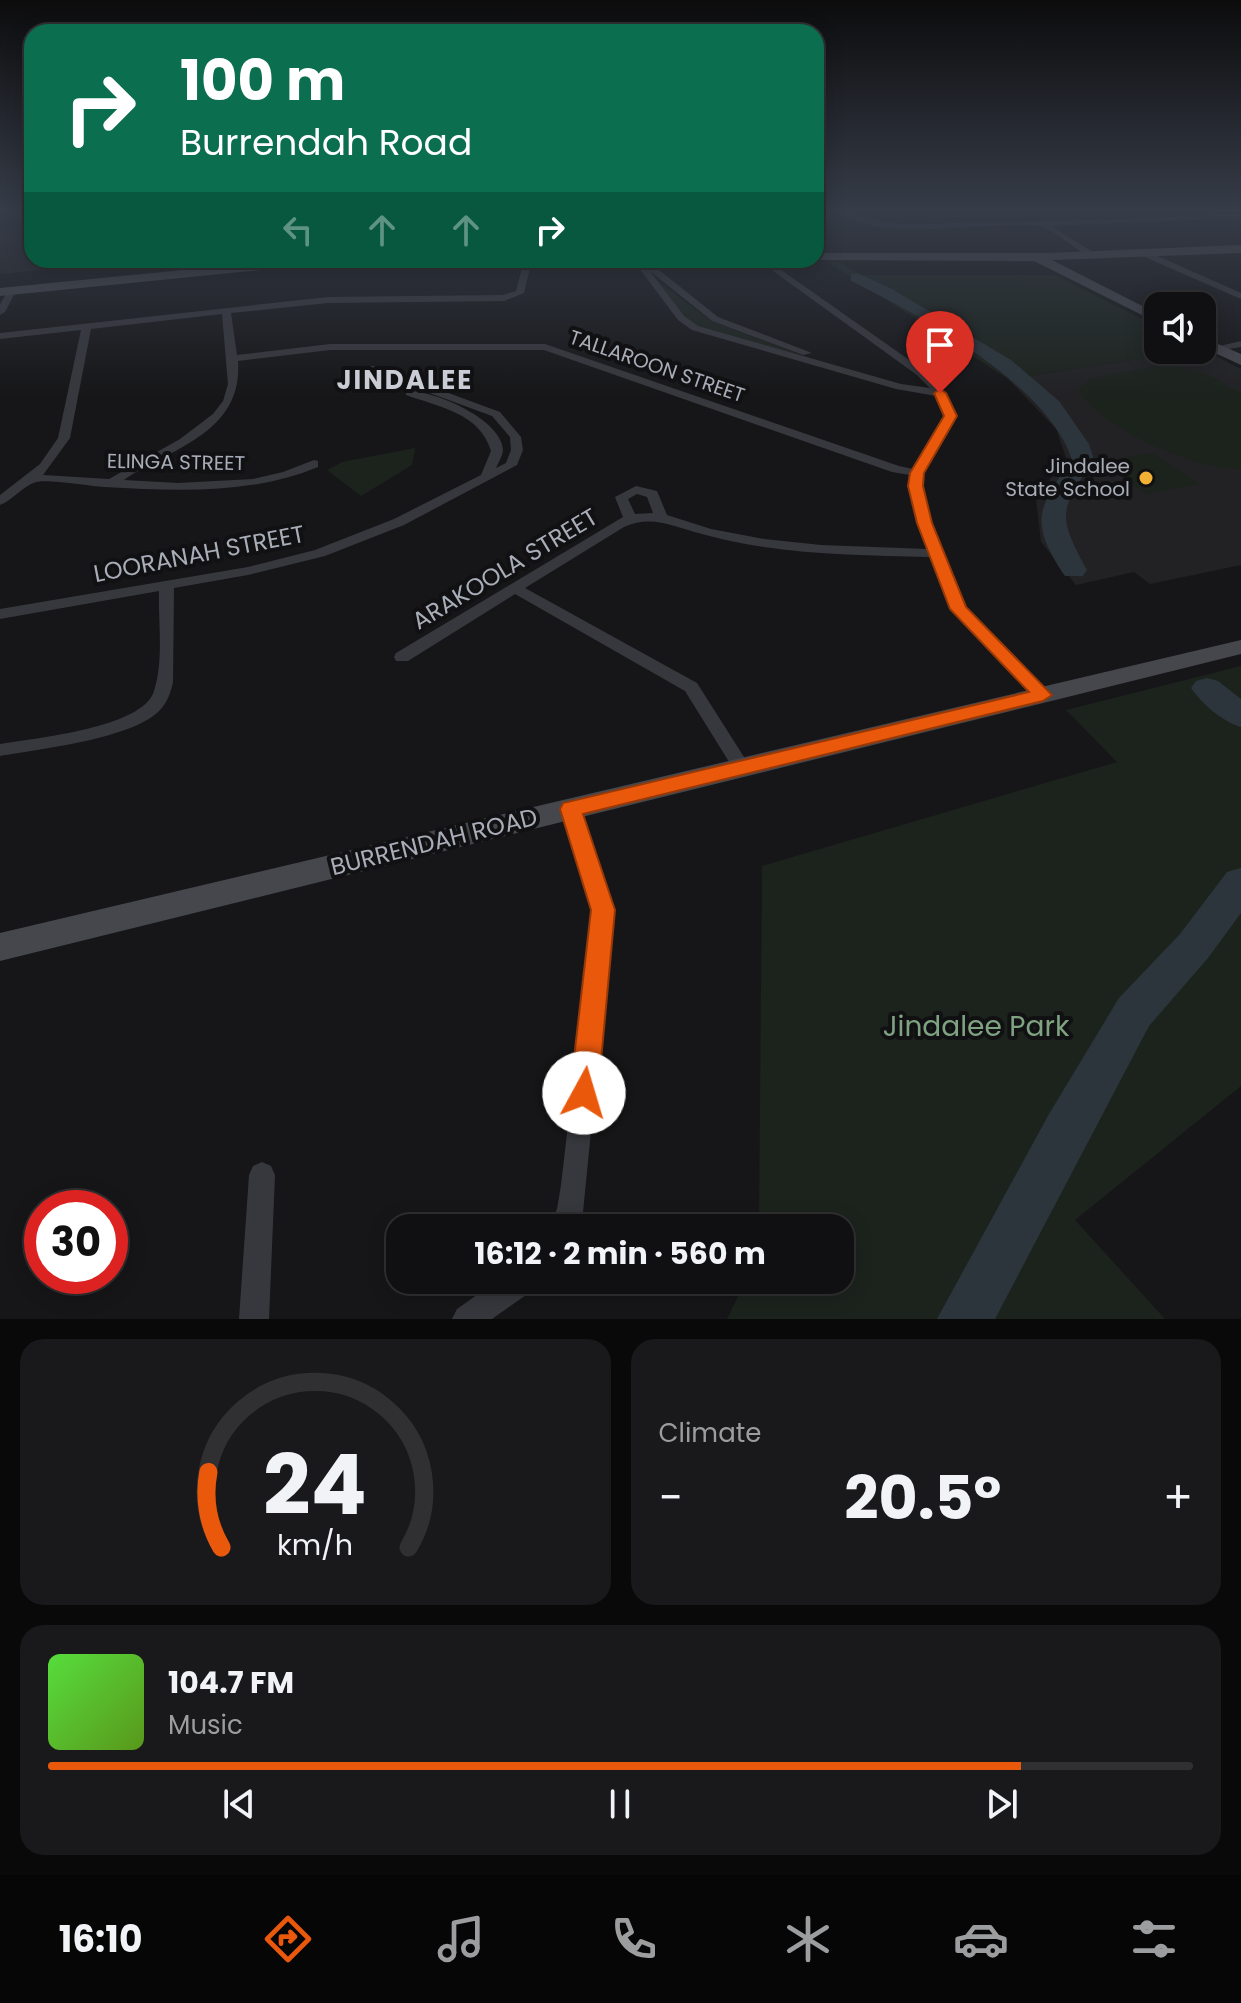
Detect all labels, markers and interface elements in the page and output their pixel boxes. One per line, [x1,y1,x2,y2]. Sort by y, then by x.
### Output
text: 100 m [180,41,345,120]
icon: right [48,56,152,160]
text: Burrendah Road [180,117,472,168]
icon: left [276,208,320,252]
icon: ahead [360,208,404,252]
icon: ahead [444,208,488,252]
icon: right [528,208,572,252]
map controls [1144,292,1216,364]
button: sound [1144,292,1216,364]
pin [906,311,974,393]
street label: TALLAROON STREET [565,323,749,409]
icon: arrive [918,323,962,367]
district label: JINDALEE [337,362,473,398]
street label: ELINGA STREET [107,447,246,477]
place label: Jindalee State School [1005,452,1130,503]
marker: Jindalee State School [1137,469,1155,487]
street label: ARAKOOLA STREET [406,500,604,637]
street label: LOORANAH STREET [91,517,307,590]
street label: BURRENDAH ROAD [327,800,541,883]
park label: Jindalee Park [883,1007,1070,1046]
position arrow [542,1051,626,1135]
speed limit sign: 30 [24,1190,128,1294]
text: 16:12 · 2 min · 560 m [474,1232,766,1275]
text: Climate [659,1415,761,1451]
text: 24 [263,1427,367,1543]
text: 20.5° [844,1456,1001,1540]
text: − [659,1467,683,1528]
text: + [1163,1467,1193,1528]
text: km/h [277,1525,353,1565]
text: 104.7 FM [168,1661,294,1704]
text: Music [168,1707,243,1743]
icon: previous [217,1782,261,1826]
icon: pause [598,1782,642,1826]
icon: next [980,1782,1024,1826]
icon: directions [260,1911,316,1967]
icon: music [433,1911,489,1967]
icon: phone [606,1911,662,1967]
icon: climate [780,1911,836,1967]
icon: car [953,1911,1009,1967]
icon: filters [1126,1911,1182,1967]
text: 16:10 [59,1914,142,1965]

